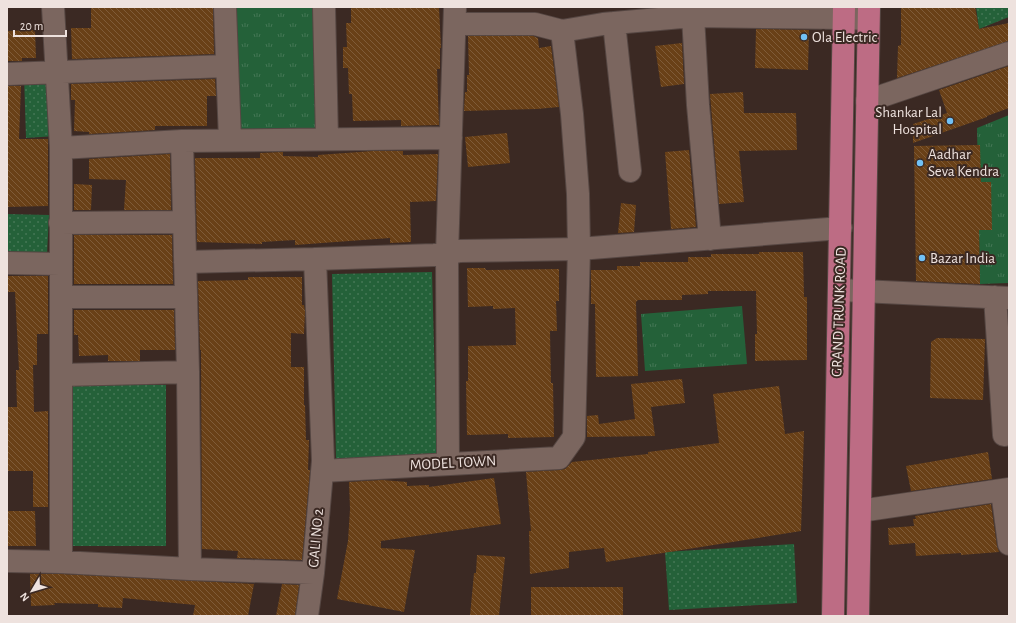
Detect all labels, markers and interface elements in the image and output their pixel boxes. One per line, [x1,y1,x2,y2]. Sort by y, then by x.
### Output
scale bar [14,12,66,38]
text: 20 m [20,20,43,32]
place label: Ola Electric [812,30,878,45]
marker: Ola Electric [799,32,809,42]
place label: Shankar Lal Hospital [875,105,942,137]
marker: Shankar Lal Hospital [945,116,955,126]
place label: Aadhar Seva Kendra [928,147,999,179]
marker: Aadhar Seva Kendra [915,158,925,168]
street label: GRAND TRUNK ROAD [829,246,849,377]
place label: Bazar India [930,251,995,266]
marker: Bazar India [917,253,927,263]
street label: MODEL TOWN [409,453,497,473]
street label: GALI NO 2 [306,508,326,568]
north arrow [12,571,52,611]
text: N [18,590,31,603]

